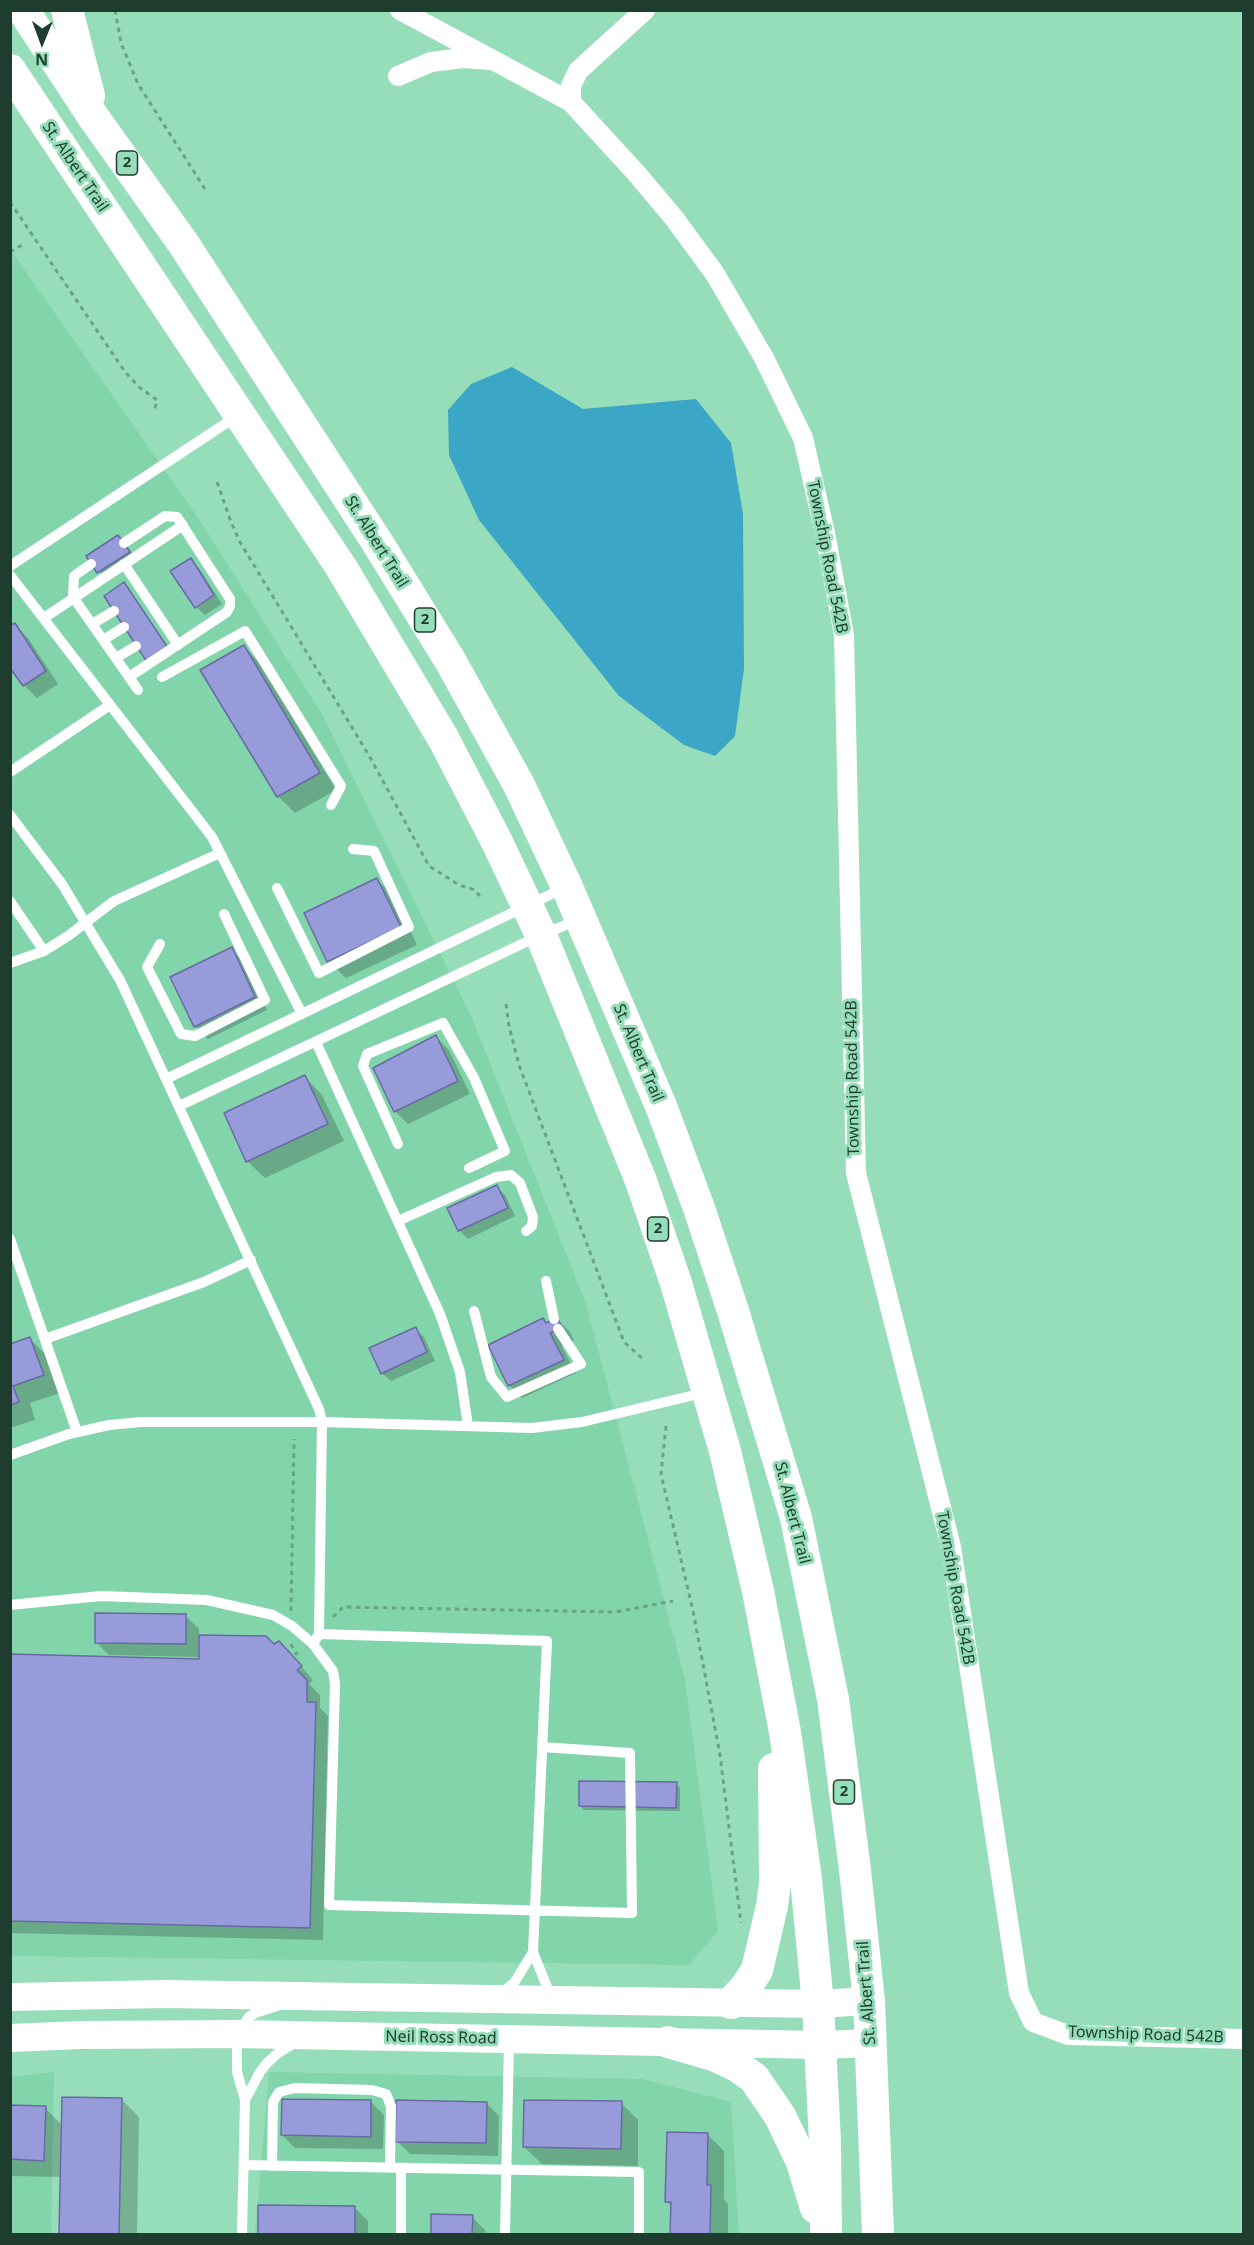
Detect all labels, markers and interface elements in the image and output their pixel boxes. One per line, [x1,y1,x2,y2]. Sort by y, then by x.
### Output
north arrow [12,12,72,72]
text: N [35,49,48,71]
street label: St. Albert Trail [38,118,112,216]
road number: 2 [116,151,138,175]
street label: Township Road 542B [803,479,851,635]
street label: St. Albert Trail [340,493,412,591]
road number: 2 [414,608,436,632]
street label: Township Road 542B [842,1000,864,1156]
street label: St. Albert Trail [609,1001,667,1105]
road number: 2 [648,1217,668,1241]
street label: St. Albert Trail [770,1460,814,1566]
street label: Township Road 542B [932,1510,978,1666]
road number: 2 [834,1780,854,1804]
street label: St. Albert Trail [854,1940,880,2046]
street label: Township Road 542B [1068,2023,1224,2047]
street label: Neil Ross Road [385,2027,497,2049]

